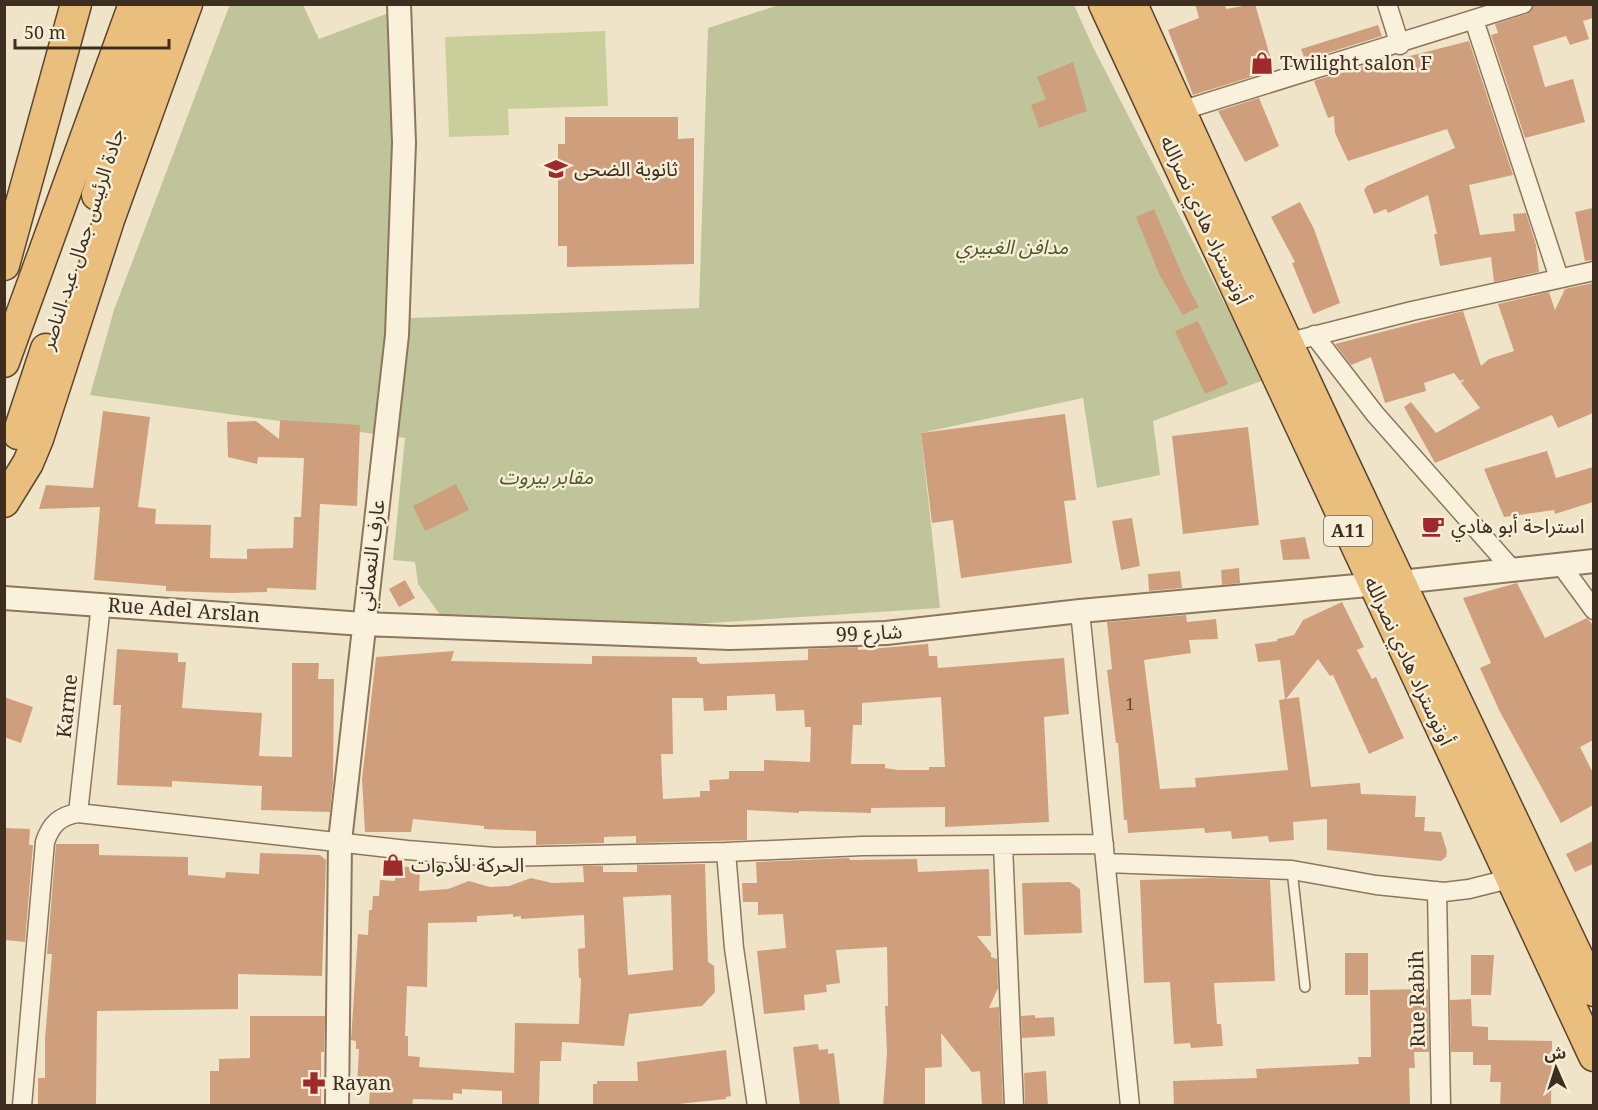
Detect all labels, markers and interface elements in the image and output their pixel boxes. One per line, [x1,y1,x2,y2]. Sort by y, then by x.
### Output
scale bar [15,12,170,50]
text: 50 m [24,20,66,44]
place label: Twilight salon F [1280,49,1432,76]
shop icon: Twilight salon F [1249,50,1275,76]
street label: جادة الرئيس جمال عبد الناصر [33,125,130,354]
street label: أوتوستراد هادي نصرالله [1152,131,1257,310]
place label: ثانوية الضحى [574,155,678,182]
school or university icon: ثانوية الضحى [543,156,569,182]
park label: مدافن الغبيري [956,233,1069,263]
park label: مقابر بيروت [499,463,594,490]
street label: عارف النعماني [350,498,393,613]
place label: استراحة أبو هادي [1451,512,1585,542]
cafe icon: استراحة أبو هادي [1420,513,1446,539]
road number: A11 [1324,516,1372,546]
street label: أوتوستراد هادي نصرالله [1356,572,1461,751]
street label: Rue Adel Arslan [107,591,261,628]
street label: شارع 99 [835,617,903,650]
street label: Karme [50,673,83,739]
house number: 1 [1126,693,1134,715]
place label: الحركة للأدوات [411,851,524,878]
shop icon: الحركة للأدوات [380,852,406,878]
street label: Rue Rabih [1402,950,1431,1048]
north arrow [1526,1038,1586,1098]
text: ش [1544,1041,1567,1065]
place label: Rayan [332,1069,392,1096]
pharmacy icon: Rayan [301,1070,327,1096]

